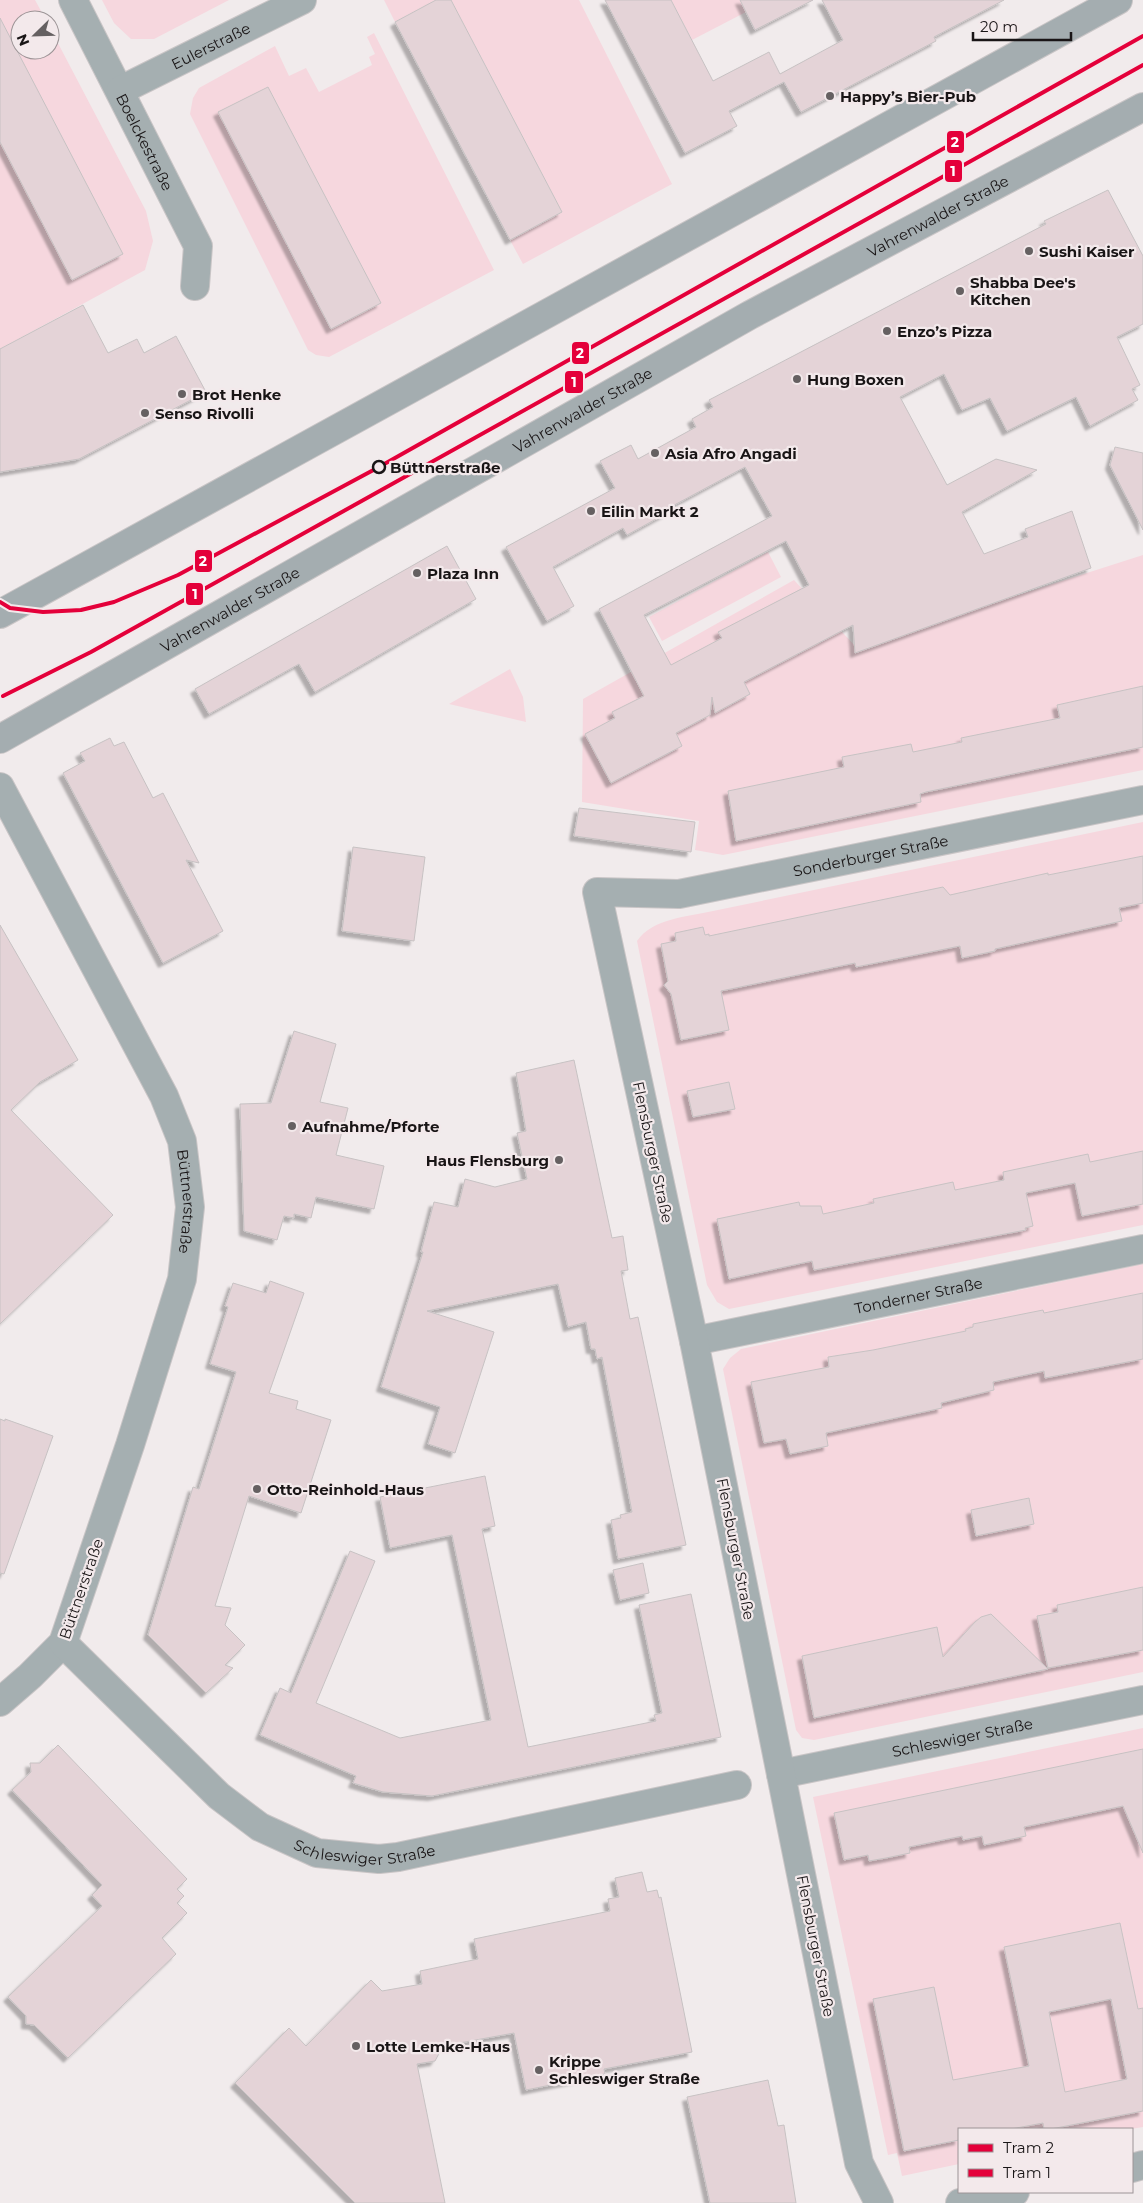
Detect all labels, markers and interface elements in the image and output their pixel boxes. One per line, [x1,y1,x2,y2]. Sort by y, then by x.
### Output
north arrow [10,10,60,60]
scale bar [973,10,1070,42]
text: 20 m [980,17,1018,36]
street label: Eulerstraße [168,18,253,73]
text: N [13,31,34,49]
place label: Happy’s Bier-Pub [840,87,976,106]
street label: Boelckestraße [112,90,178,194]
marker: Happy’s Bier-Pub [824,90,836,102]
line badge: 2 [946,130,965,154]
text: 2 [951,133,959,151]
line badge: 1 [944,159,963,183]
text: 1 [950,162,956,180]
street label: Vahrenwalder Straße [864,170,1012,261]
place label: Sushi Kaiser [1039,242,1135,261]
marker: Sushi Kaiser [1023,245,1035,257]
place label: Shabba Dee's Kitchen [970,273,1076,309]
marker: Shabba Dee's Kitchen [954,285,966,297]
place label: Enzo’s Pizza [897,322,992,341]
marker: Enzo’s Pizza [881,325,893,337]
line badge: 2 [571,341,590,365]
text: 2 [576,344,584,362]
street label: Vahrenwalder Straße [509,363,655,457]
line badge: 1 [564,370,584,394]
place label: Hung Boxen [807,370,904,389]
text: 1 [571,373,577,391]
marker: Hung Boxen [791,373,803,385]
place label: Brot Henke [192,385,281,404]
marker: Brot Henke [176,388,188,400]
place label: Senso Rivolli [155,404,254,423]
marker: Senso Rivolli [139,407,151,419]
place label: Asia Afro Angadi [664,444,797,463]
marker: Asia Afro Angadi [649,447,661,459]
place label: Büttnerstraße [390,458,501,477]
marker: Büttnerstraße [372,460,386,474]
place label: Eilin Markt 2 [601,502,699,521]
marker: Eilin Markt 2 [585,505,597,517]
line badge: 2 [194,549,213,573]
text: 2 [199,552,207,570]
street label: Vahrenwalder Straße [157,562,303,656]
place label: Plaza Inn [427,564,499,583]
marker: Plaza Inn [411,567,423,579]
line badge: 1 [185,582,204,606]
text: 1 [192,585,198,603]
street label: Sonderburger Straße [791,830,950,880]
street label: Flensburger Straße [629,1080,677,1224]
place label: Aufnahme/Pforte [301,1117,440,1136]
marker: Aufnahme/Pforte [286,1120,298,1132]
street label: Büttnerstraße [174,1148,199,1255]
place label: Haus Flensburg [426,1151,549,1170]
marker: Haus Flensburg [553,1154,565,1166]
street label: Tonderner Straße [853,1273,984,1317]
street label: Flensburger Straße [713,1476,759,1622]
place label: Otto-Reinhold-Haus [267,1480,424,1499]
marker: Otto-Reinhold-Haus [251,1483,263,1495]
street label: Büttnerstraße [55,1536,107,1642]
street label: Schleswiger Straße [890,1713,1034,1761]
street label: Schleswiger Straße [291,1834,437,1869]
street label: Flensburger Straße [793,1873,839,2019]
place label: Lotte Lemke-Haus [366,2037,510,2056]
marker: Lotte Lemke-Haus [350,2040,362,2052]
place label: Krippe Schleswiger Straße [549,2052,700,2088]
marker: Krippe Schleswiger Straße [533,2064,545,2076]
legend [958,2128,1133,2193]
text: Tram 2 [1003,2138,1054,2157]
text: Tram 1 [1003,2163,1051,2182]

